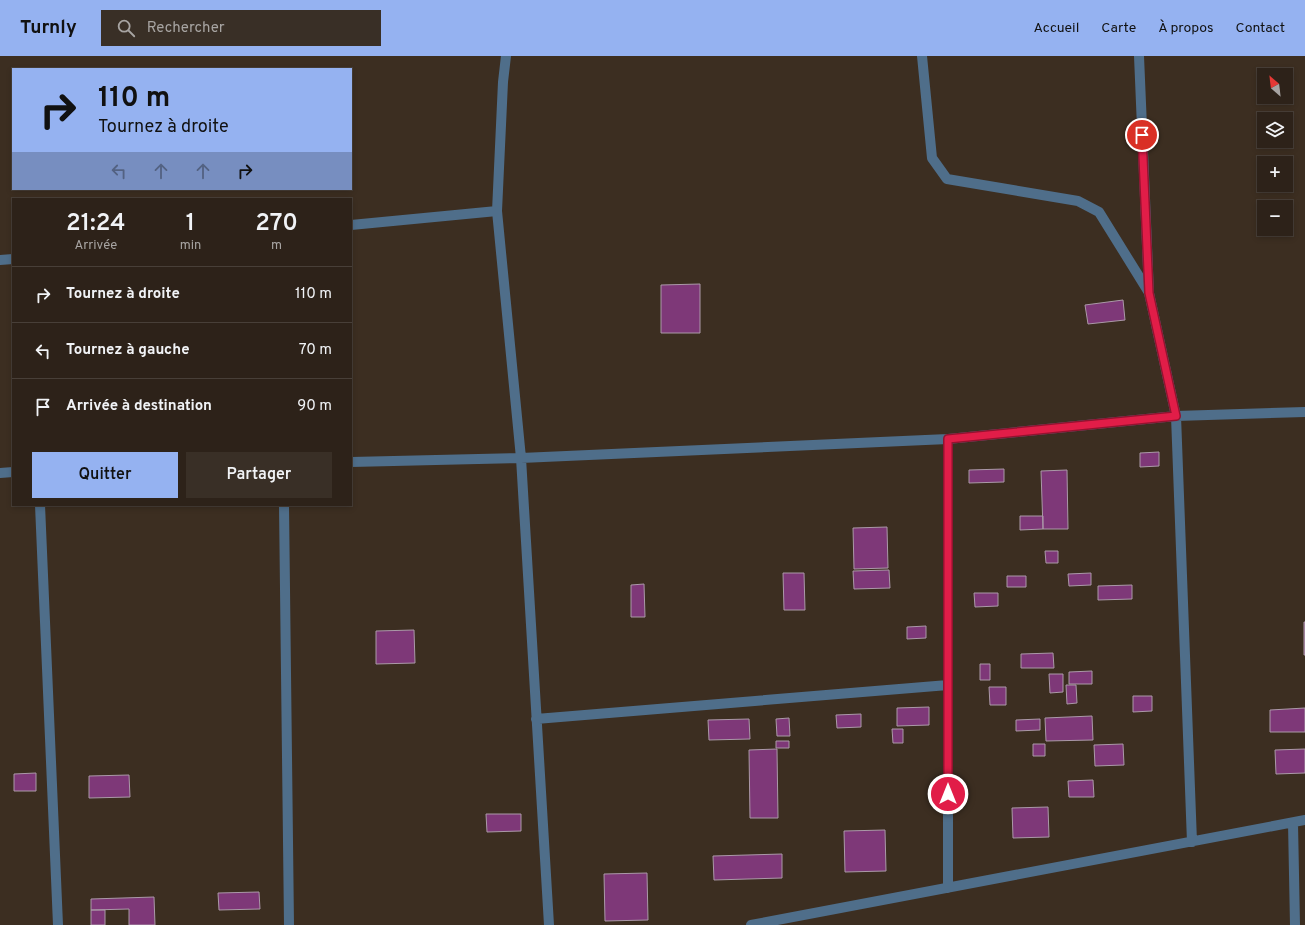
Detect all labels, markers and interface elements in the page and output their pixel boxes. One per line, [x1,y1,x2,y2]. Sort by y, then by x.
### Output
search box [101,10,381,46]
text: Turnly [20,16,77,40]
icon: search [115,17,137,39]
text: Rechercher [147,19,225,38]
text: Accueil [1033,20,1079,37]
text: Carte [1101,20,1136,37]
text: À propos [1158,20,1214,37]
text: Contact [1236,20,1285,37]
north arrow [1257,68,1293,104]
map controls [1257,68,1293,236]
text: 110 m [98,81,170,117]
icon: right [32,84,84,136]
button: layers [1257,112,1293,148]
text: Tournez à droite [98,116,229,139]
pin [1125,118,1159,152]
icon: arrive [1131,124,1153,146]
button: + [1257,156,1293,192]
icon: left [108,160,130,182]
icon: ahead [150,160,172,182]
icon: ahead [192,160,214,182]
icon: right [234,160,256,182]
button: − [1257,200,1293,236]
text: 21:24 [66,209,126,239]
text: 1 [186,209,195,239]
text: 270 [255,209,298,239]
text: Arrivée [74,238,117,254]
text: min [180,238,201,254]
text: m [271,238,282,254]
icon: right [32,284,54,306]
text: Tournez à droite [66,285,180,304]
text: 110 m [295,285,332,304]
icon: left [32,340,54,362]
text: Tournez à gauche [66,341,190,360]
text: 70 m [299,341,332,360]
icon: arrive [32,396,54,418]
text: Arrivée à destination [66,397,212,416]
text: 90 m [297,397,332,416]
button: Quitter [32,452,178,498]
button: Partager [186,452,332,498]
position arrow [927,773,969,815]

